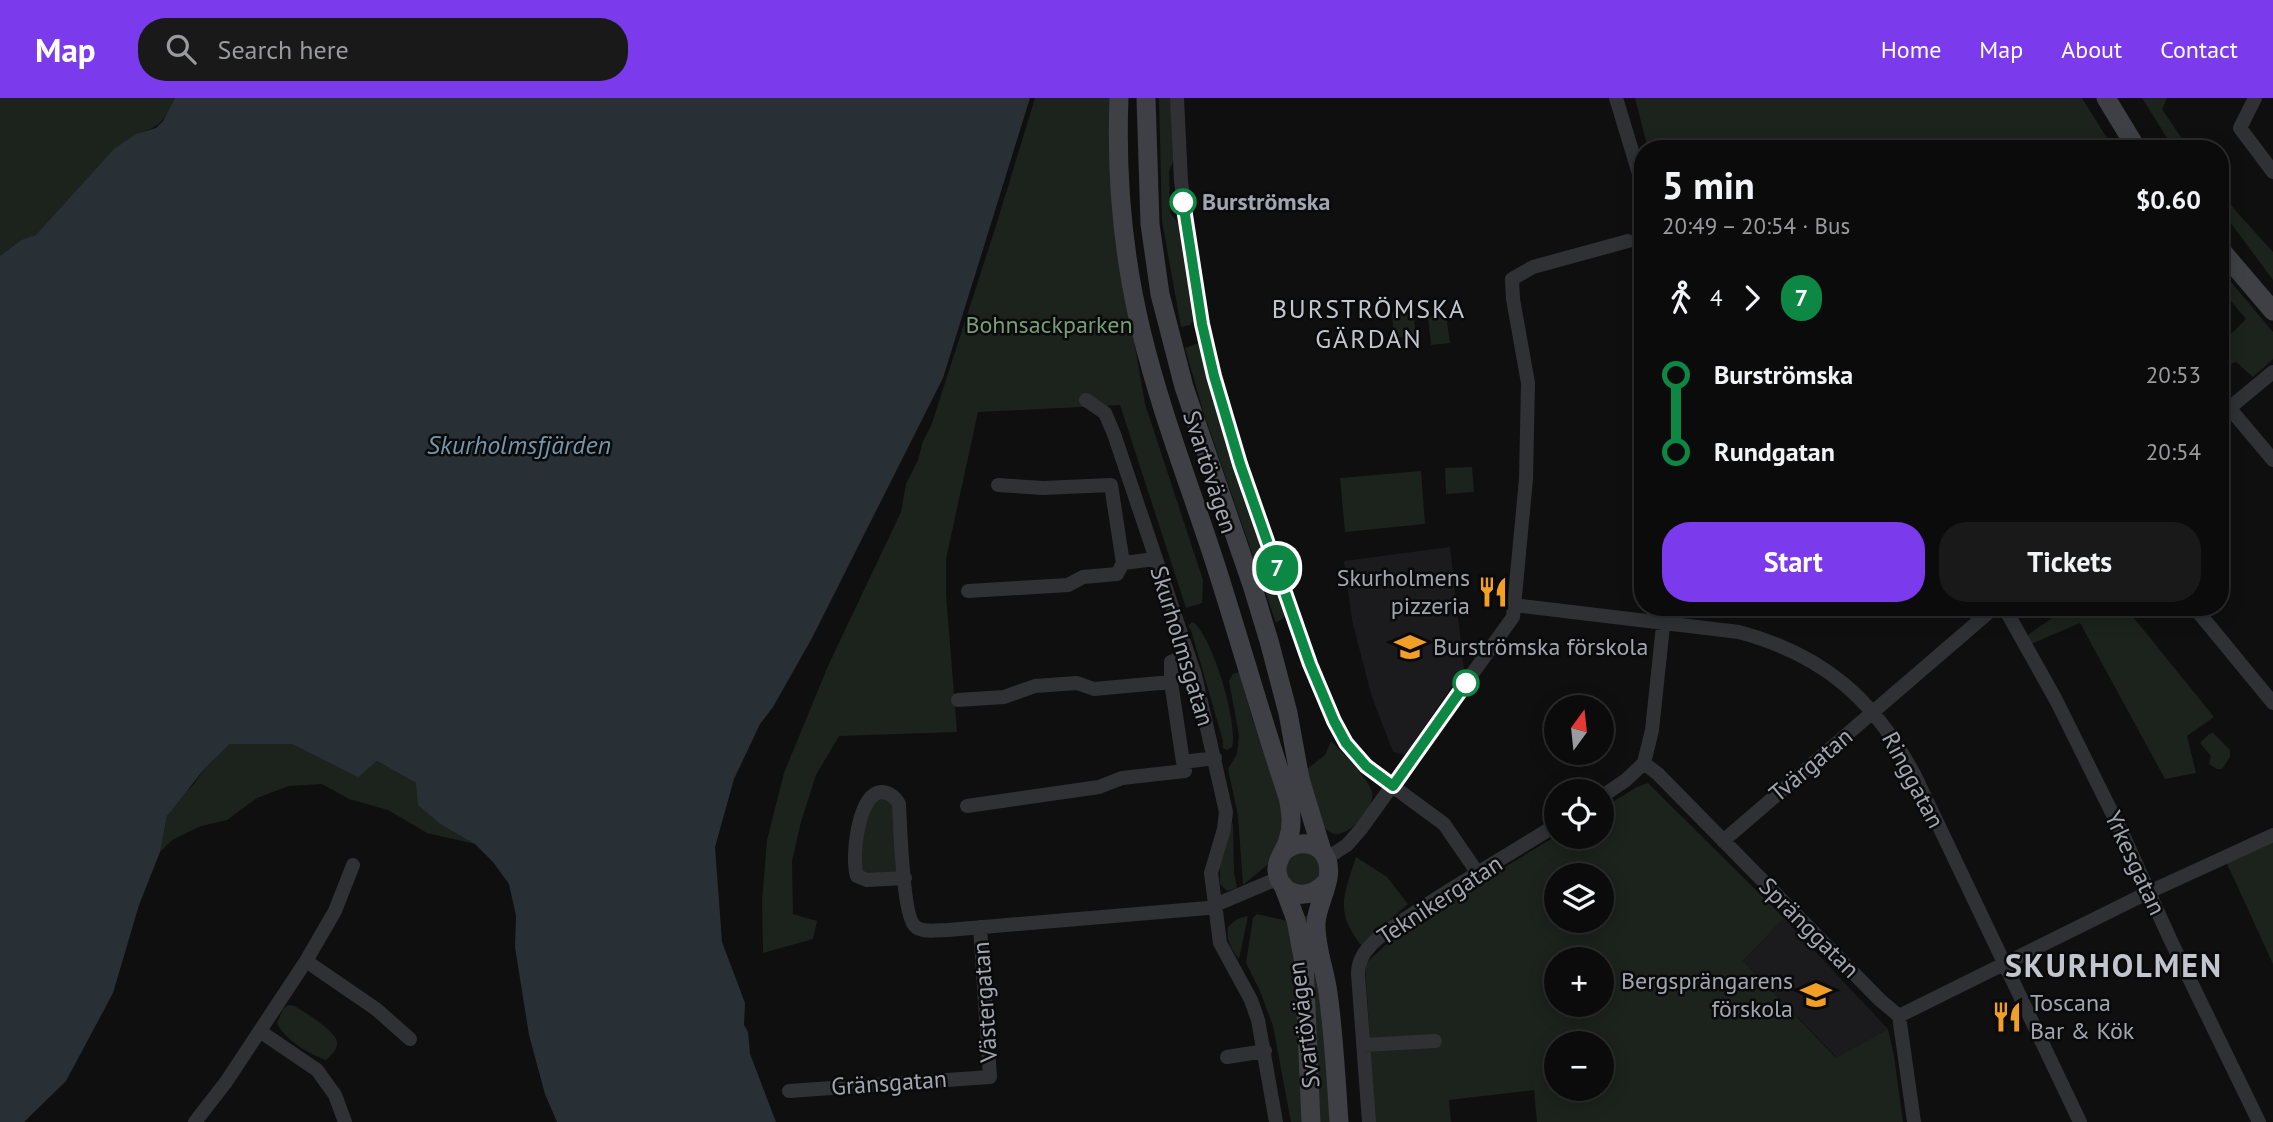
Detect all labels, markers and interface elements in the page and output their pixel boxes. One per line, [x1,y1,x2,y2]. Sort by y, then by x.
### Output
search box [138,18,628,81]
text: Map [35,28,96,71]
icon: search [162,30,200,68]
text: Search here [218,33,349,66]
text: Home [1881,34,1941,65]
text: Map [1979,34,2023,65]
text: About [2061,34,2122,65]
text: Contact [2160,34,2238,65]
text: 5 min [1662,160,1755,209]
text: $0.60 [2136,183,2201,216]
place label: Burströmska [1202,186,1330,217]
marker: Burströmska [1170,189,1196,215]
text: 20:49 – 20:54 · Bus [1662,211,1850,240]
icon: walk [1662,279,1700,317]
icon: forward [1733,279,1771,317]
text: 7 [1795,282,1808,313]
text: 4 [1710,283,1723,312]
district label: BURSTRÖMSKA GÄRDAN [1272,292,1466,355]
park label: Bohnsackparken [965,309,1133,340]
text: Burströmska [1714,358,1853,391]
text: 20:53 [2146,360,2201,389]
street label: Svartövägen [1176,407,1245,537]
water label: Skurholmsfjärden [427,428,611,461]
text: Rundgatan [1714,435,1835,468]
text: 20:54 [2146,437,2201,466]
button: Start [1662,522,1925,602]
button: Tickets [1939,522,2201,602]
line badge: 7 [1254,545,1300,591]
text: 7 [1270,552,1284,583]
street label: Skurholmsgatan [1143,562,1222,730]
place label: Skurholmens pizzeria [1337,562,1470,621]
restaurant icon: Skurholmens pizzeria [1476,575,1510,609]
school or university icon: Burströmska förskola [1393,630,1427,664]
place label: Burströmska förskola [1433,631,1648,662]
unlabelled marker [1453,670,1479,696]
north arrow [1544,695,1614,765]
map controls [1544,695,1614,1101]
street label: Tvärgatan [1762,721,1859,809]
street label: Ringgatan [1875,726,1952,833]
button: locate [1544,779,1614,849]
street label: Yrkesgatan [2098,806,2173,920]
street label: Teknikergatan [1371,848,1508,952]
button: layers [1544,863,1614,933]
street label: Spränggatan [1753,871,1866,984]
street label: Västergatan [965,941,1004,1064]
district label: SKURHOLMEN [2005,944,2223,986]
button: + [1544,947,1614,1017]
street label: Svartövägen [1280,960,1327,1090]
place label: Bergsprängarens förskola [1621,965,1793,1024]
school or university icon: Bergsprängarens förskola [1799,978,1833,1012]
place label: Toscana Bar & Kök [2030,987,2135,1046]
restaurant icon: Toscana Bar & Kök [1990,1000,2024,1034]
button: − [1544,1031,1614,1101]
street label: Gränsgatan [830,1063,948,1102]

